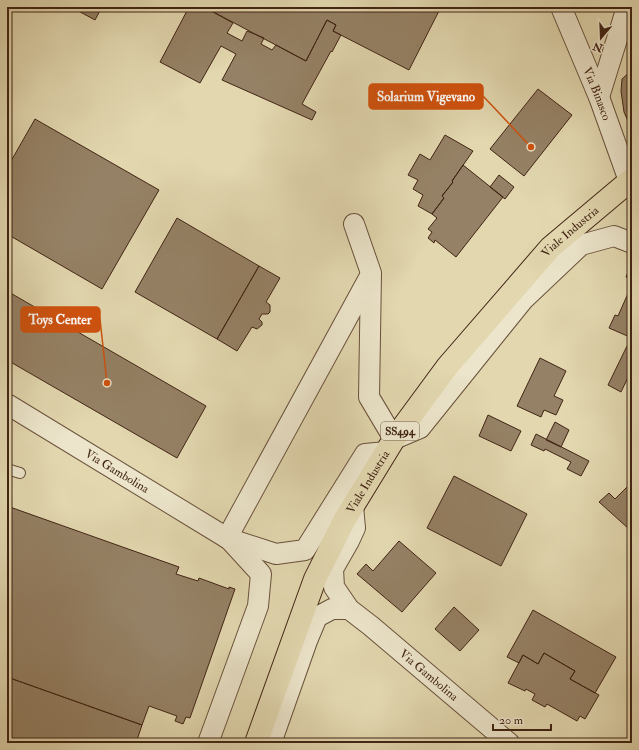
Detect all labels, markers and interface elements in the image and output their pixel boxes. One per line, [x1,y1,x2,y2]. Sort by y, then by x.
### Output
north arrow [581,18,621,58]
text: N [590,39,606,55]
street label: Via Binasco [579,65,614,123]
callout: Solarium Vigevano [369,84,483,109]
text: Solarium Vigevano [377,89,476,106]
street label: Viale Industria [539,202,603,260]
callout: Toys Center [21,307,100,332]
text: Toys Center [27,312,93,329]
road number: SS494 [381,422,419,440]
street label: Via Gambolina [82,446,153,497]
street label: Viale Industria [343,447,394,516]
street label: Via Gambolina [396,646,462,705]
scale bar [493,706,551,732]
text: 20 m [499,713,524,728]

